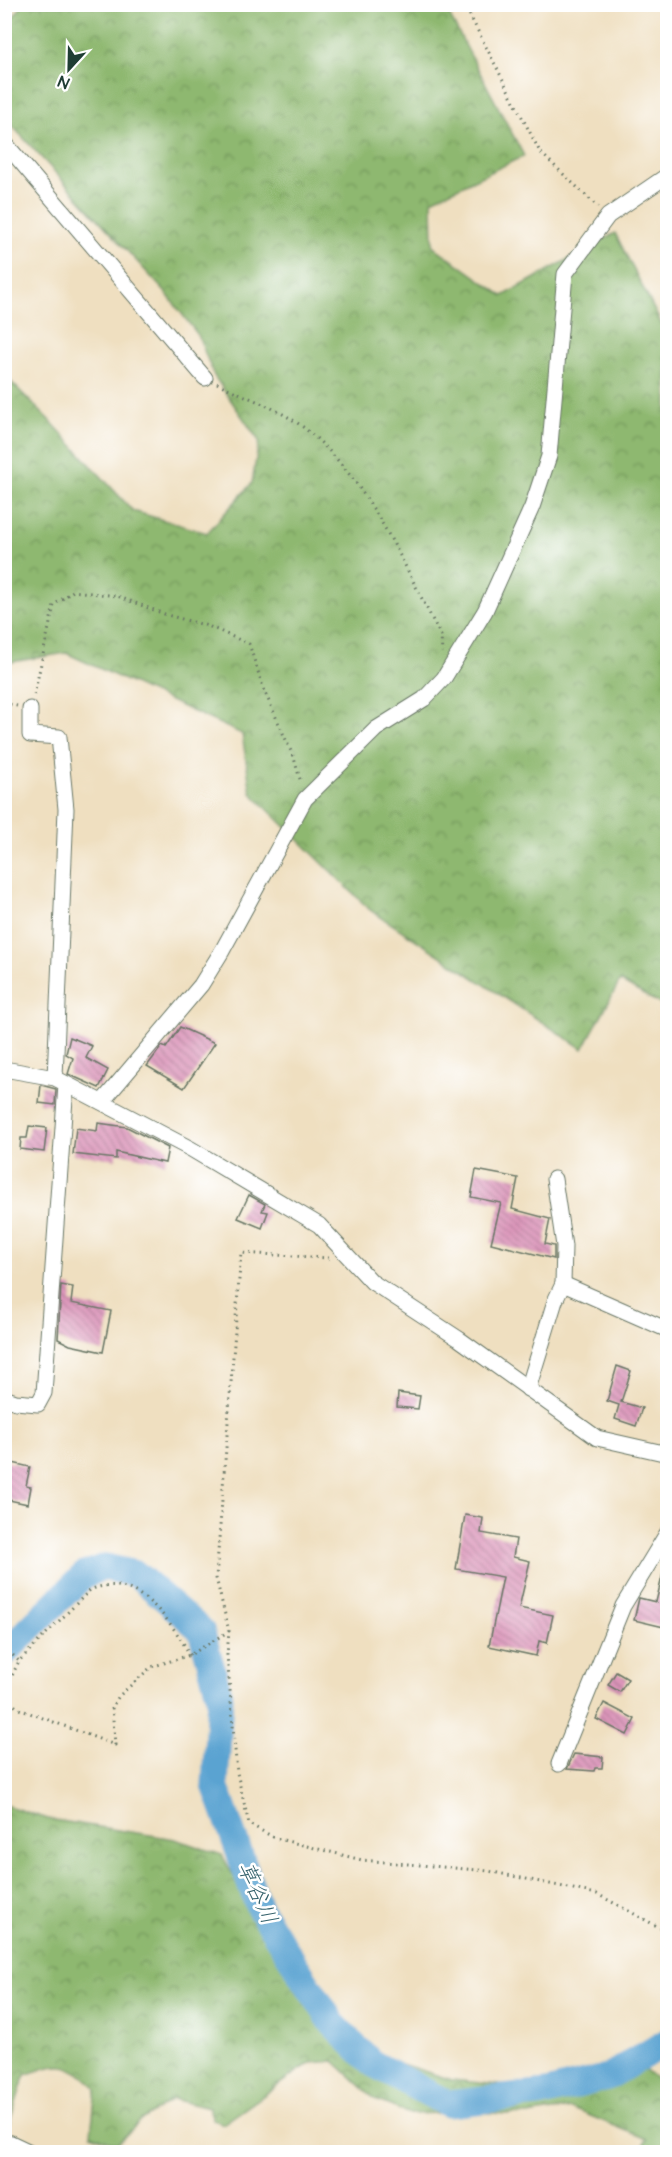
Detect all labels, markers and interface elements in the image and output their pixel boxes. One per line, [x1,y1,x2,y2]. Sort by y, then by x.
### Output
north arrow [39,39,99,99]
text: N [55,70,73,94]
water label: 草谷川 [229,1857,285,1929]

